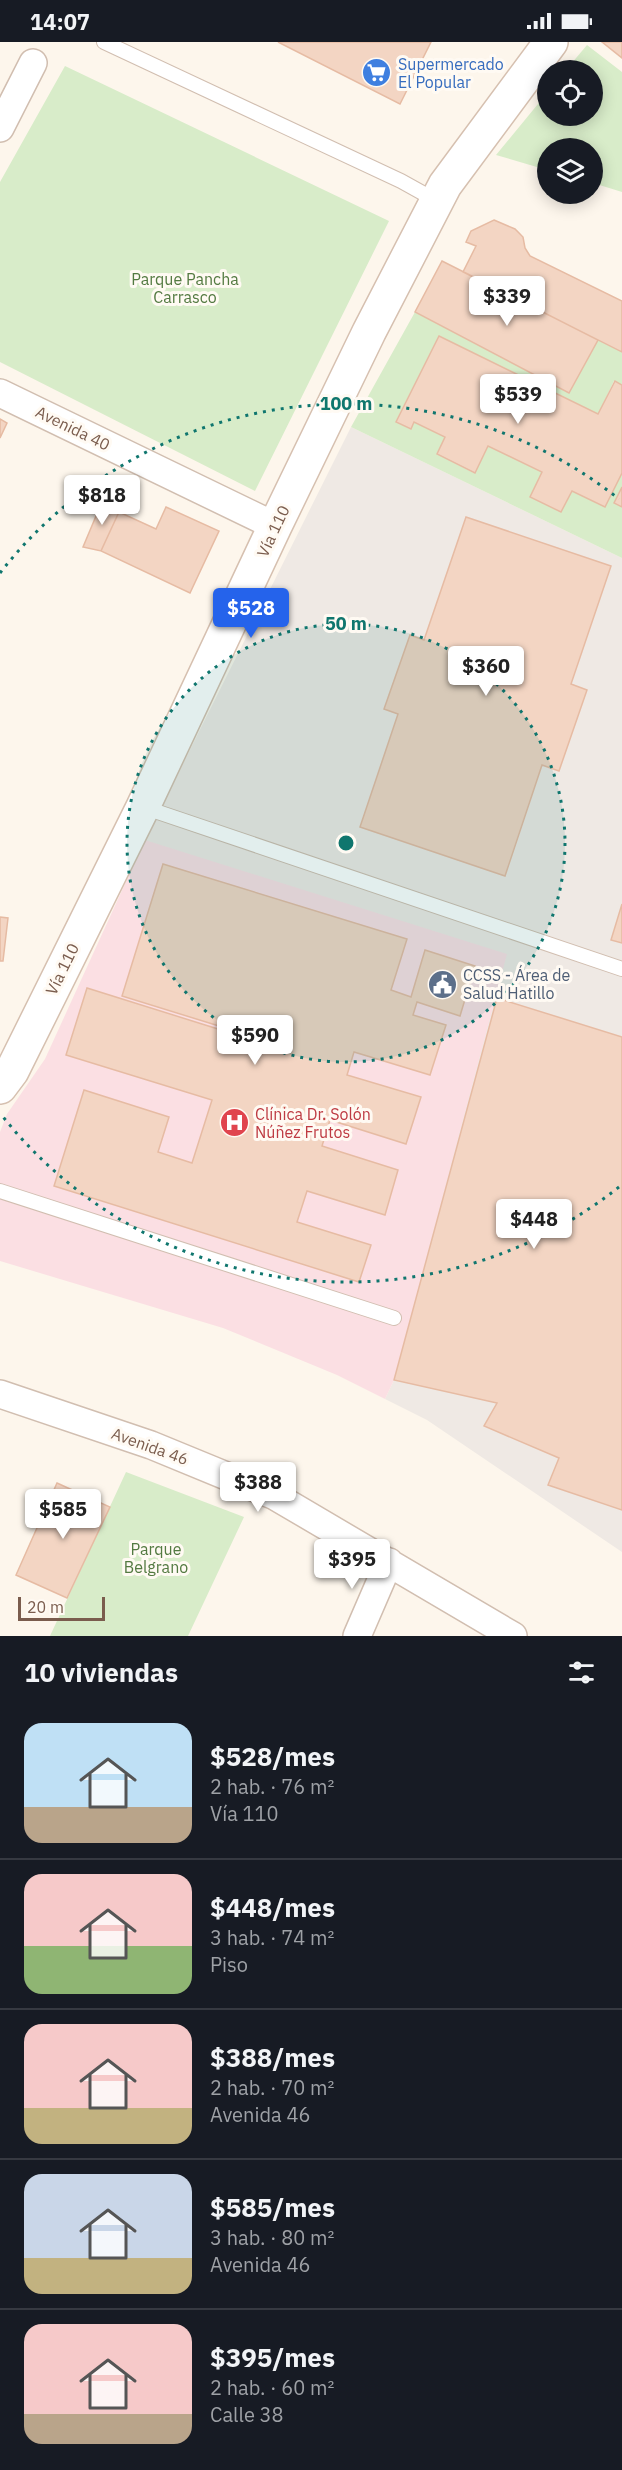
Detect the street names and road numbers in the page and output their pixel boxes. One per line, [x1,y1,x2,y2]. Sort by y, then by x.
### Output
street label: Avenida 40 [33,401,113,455]
street label: Vía 110 [252,502,294,560]
street label: Vía 110 [41,940,83,998]
street label: Avenida 46 [109,1423,191,1469]

